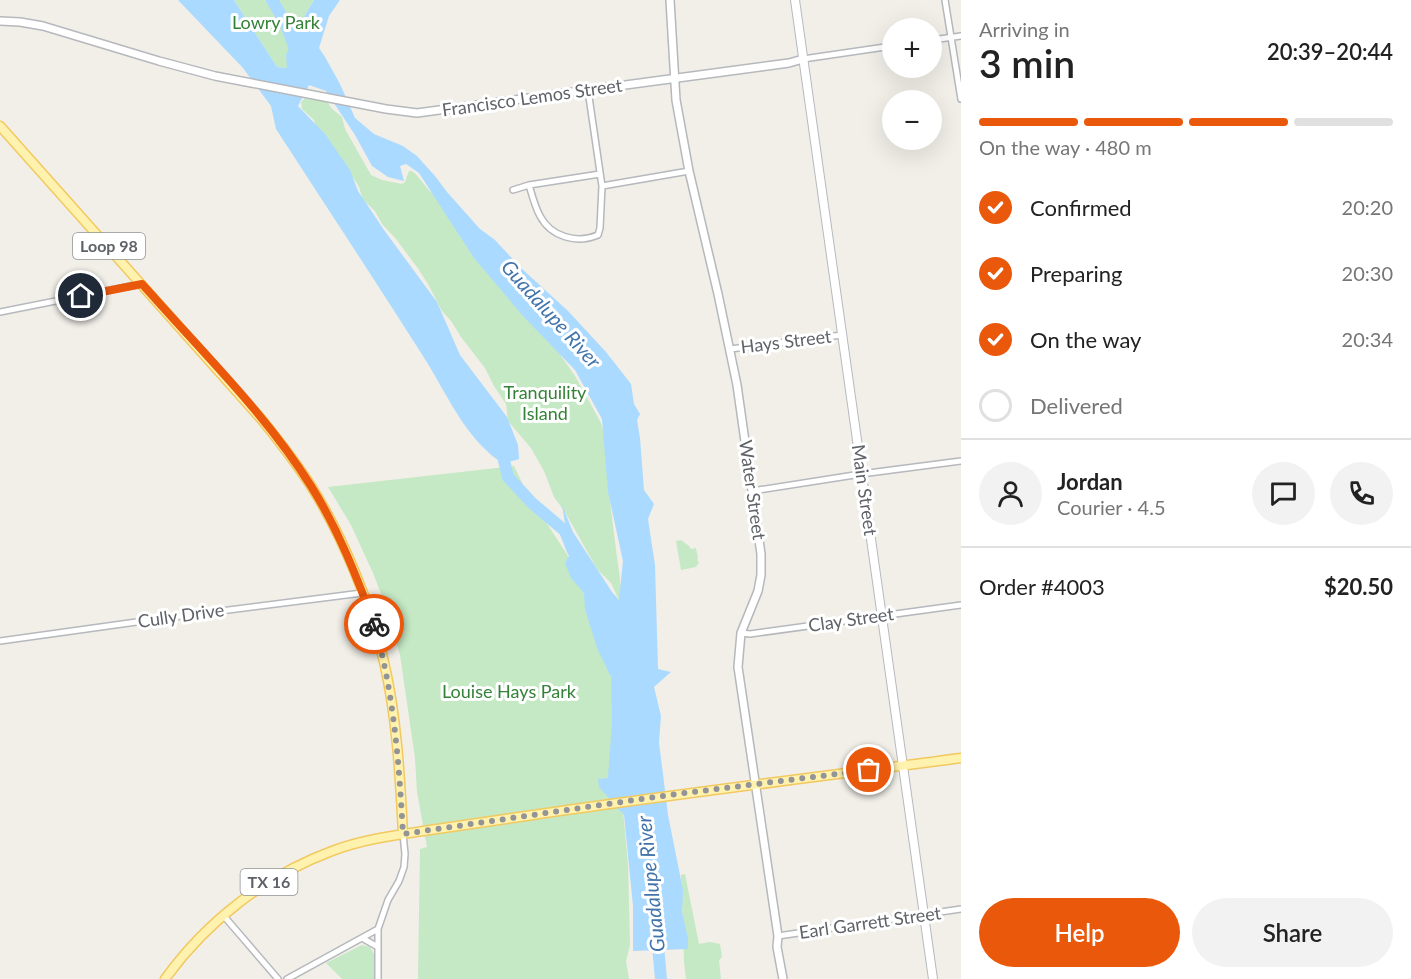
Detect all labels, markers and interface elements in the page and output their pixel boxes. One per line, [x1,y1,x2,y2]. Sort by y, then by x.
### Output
park label: Lowry Park [232,11,321,33]
text: Arriving in [979,17,1070,41]
map controls [882,18,942,150]
button: + [882,18,942,78]
text: 20:39–20:44 [1267,38,1393,65]
text: 3 min [979,40,1075,86]
street label: Francisco Lemos Street [440,73,624,121]
button: − [882,90,942,150]
text: On the way · 480 m [979,135,1152,159]
icon: check [979,191,1012,224]
text: Confirmed [1030,194,1132,221]
text: 20:20 [1342,195,1393,219]
road number: Loop 98 [73,233,145,259]
water label: Guadalupe River [497,254,607,373]
icon: check [979,257,1012,290]
text: Preparing [1030,260,1122,287]
text: 20:30 [1342,261,1393,285]
pin [55,270,106,321]
icon: home [64,279,97,312]
icon: check [979,323,1012,356]
street label: Hays Street [739,324,833,357]
text: On the way [1030,326,1141,353]
text: 20:34 [1342,327,1393,351]
park label: Tranquility Island [504,381,587,424]
text: Delivered [1030,392,1123,419]
street label: Water Street [735,439,771,542]
street label: Main Street [848,443,882,537]
button: person [979,462,1042,525]
button: chat [1252,462,1315,525]
button: phone [1330,462,1393,525]
text: Jordan [1057,468,1123,495]
text: Courier · 4.5 [1057,495,1166,519]
text: Order #4003 [979,573,1105,600]
text: $20.50 [1324,573,1393,600]
courier [344,594,404,654]
street label: Cully Drive [136,598,225,632]
street label: Clay Street [807,602,895,636]
icon: bike [358,608,391,641]
park label: Louise Hays Park [442,680,577,702]
pin [843,744,894,795]
icon: bag [852,753,885,786]
water label: Guadalupe River [631,814,669,953]
road number: TX 16 [240,869,298,895]
button: Help [979,898,1180,967]
button: Share [1192,898,1393,967]
street label: Earl Garrett Street [797,901,943,943]

